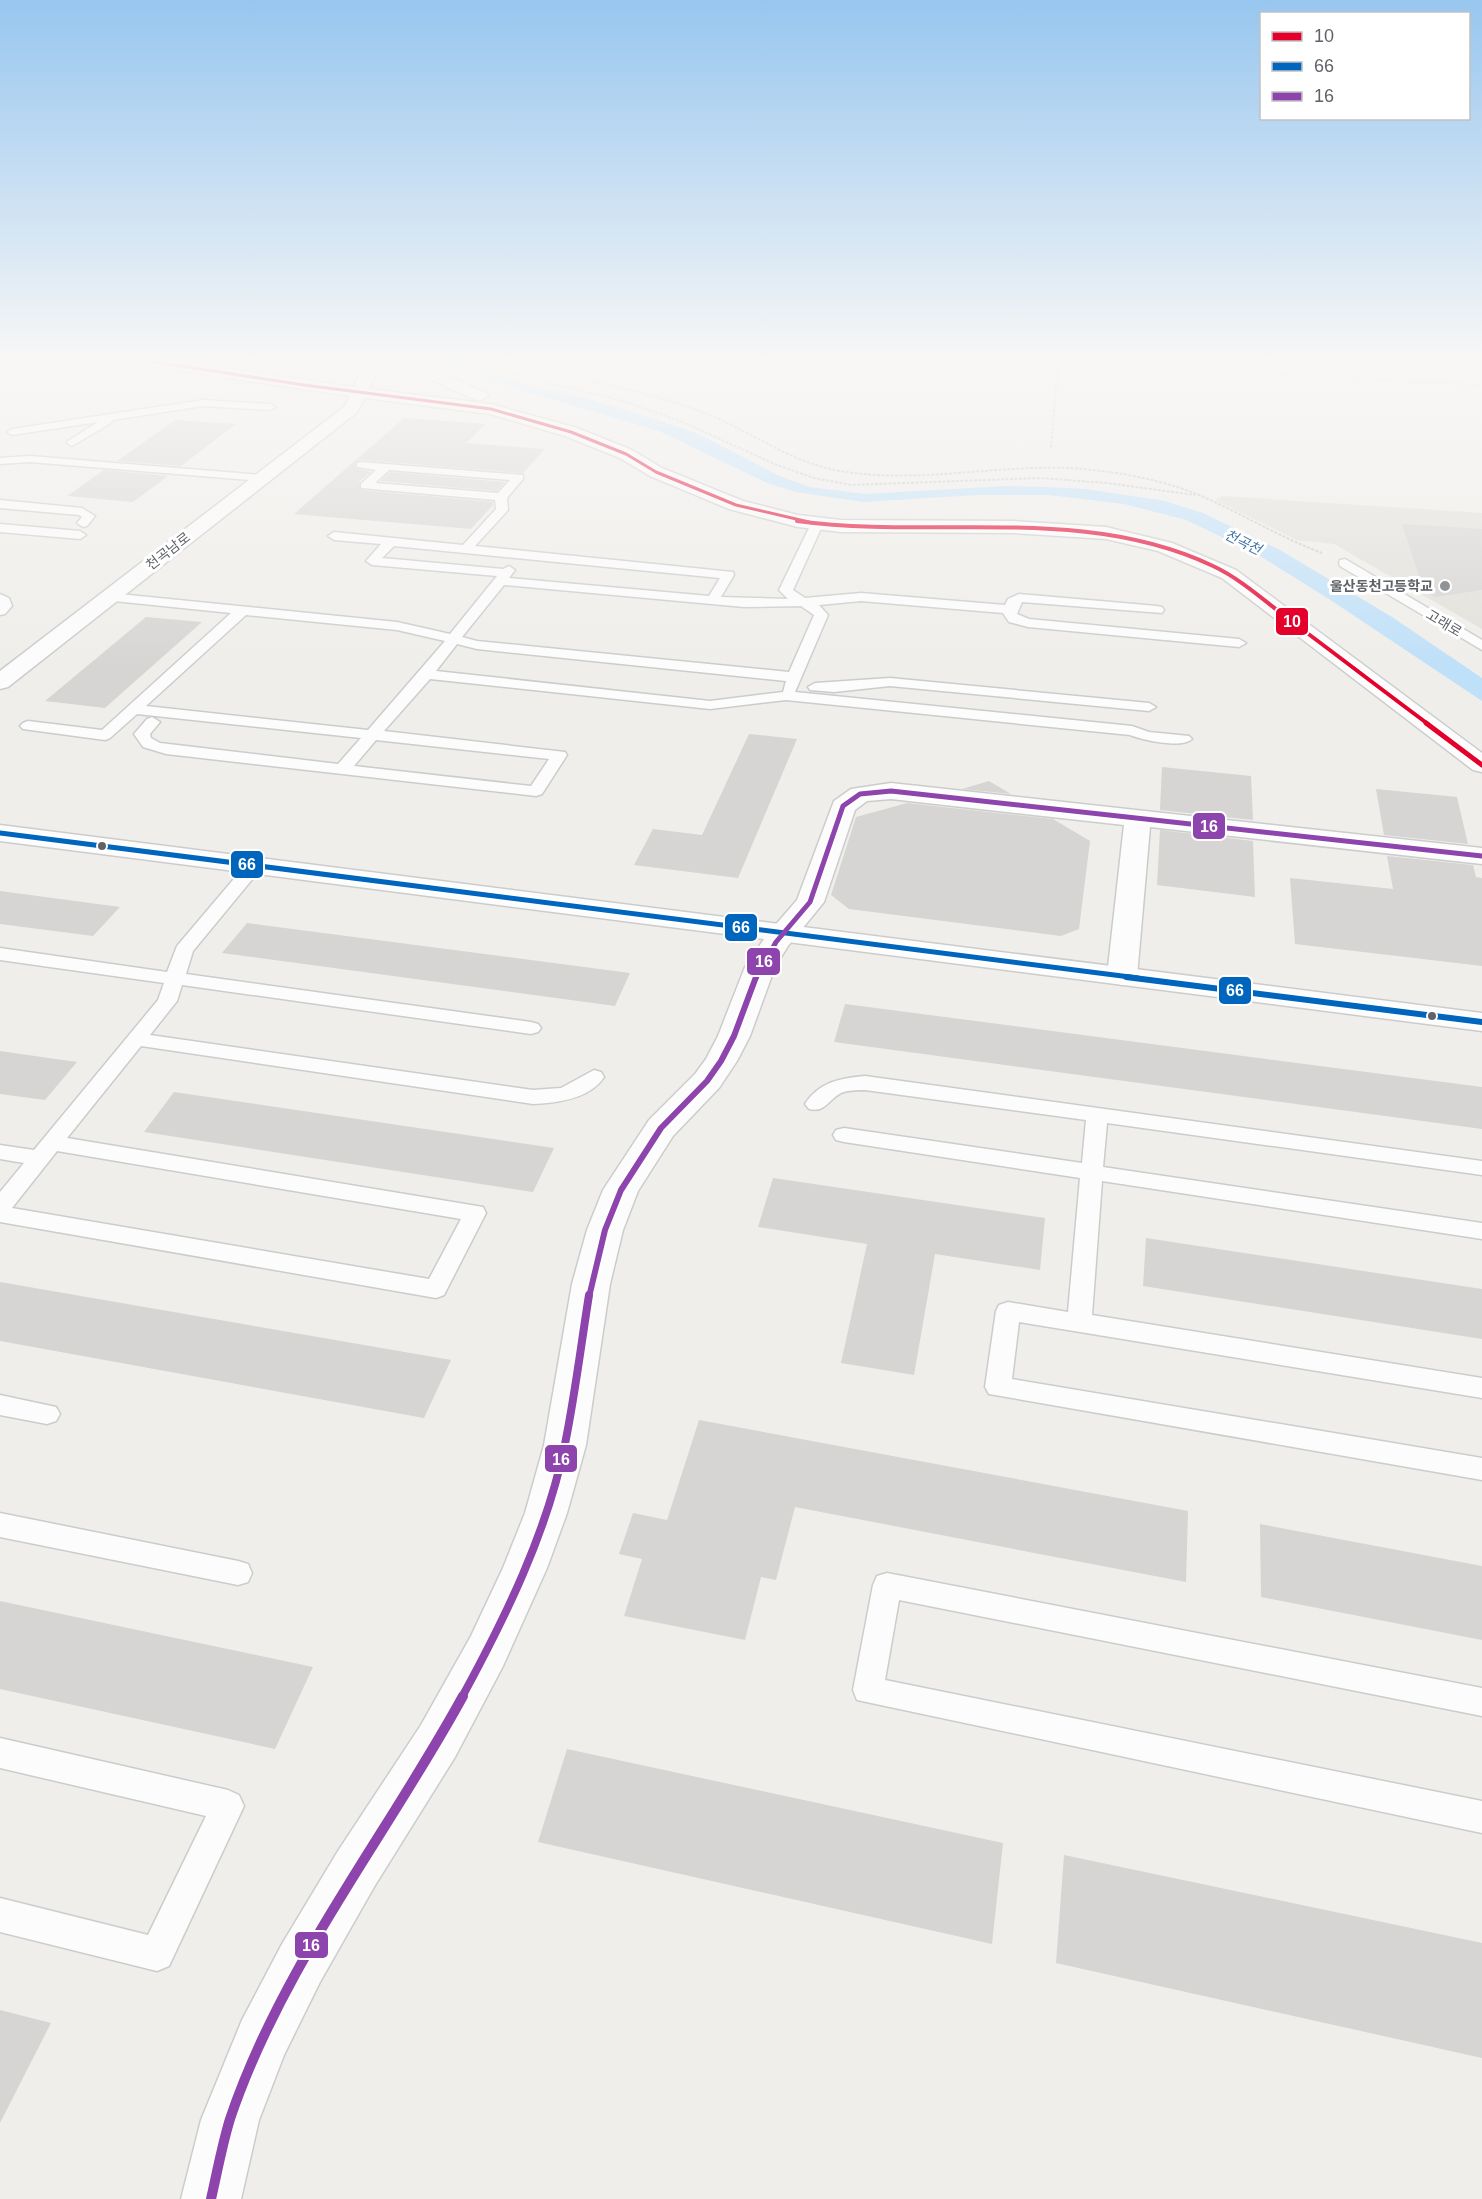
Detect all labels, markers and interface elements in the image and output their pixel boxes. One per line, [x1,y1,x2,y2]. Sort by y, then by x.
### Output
legend [1260,12,1470,120]
text: 10 [1314,26,1334,46]
text: 66 [1314,56,1334,76]
text: 16 [1314,86,1334,106]
water label: 천곡천 [1222,526,1265,558]
street label: 천곡남로 [143,529,193,573]
place label: 울산동천고등학교 [1330,578,1433,594]
marker: 울산동천고등학교 [1438,579,1452,593]
street label: 고래로 [1423,606,1465,640]
line badge: 10 [1275,607,1309,636]
text: 10 [1283,613,1301,630]
line badge: 16 [1192,812,1226,840]
text: 16 [1200,818,1218,835]
unlabelled marker [96,840,108,852]
line badge: 66 [230,850,264,879]
text: 66 [238,856,256,873]
line badge: 66 [724,913,758,942]
text: 66 [732,919,750,936]
line badge: 16 [746,947,781,976]
text: 16 [755,953,773,970]
line badge: 66 [1218,976,1252,1005]
text: 66 [1226,982,1244,999]
unlabelled marker [1426,1010,1438,1022]
line badge: 16 [544,1444,578,1473]
text: 16 [552,1451,570,1468]
line badge: 16 [294,1931,329,1959]
text: 16 [302,1937,320,1954]

